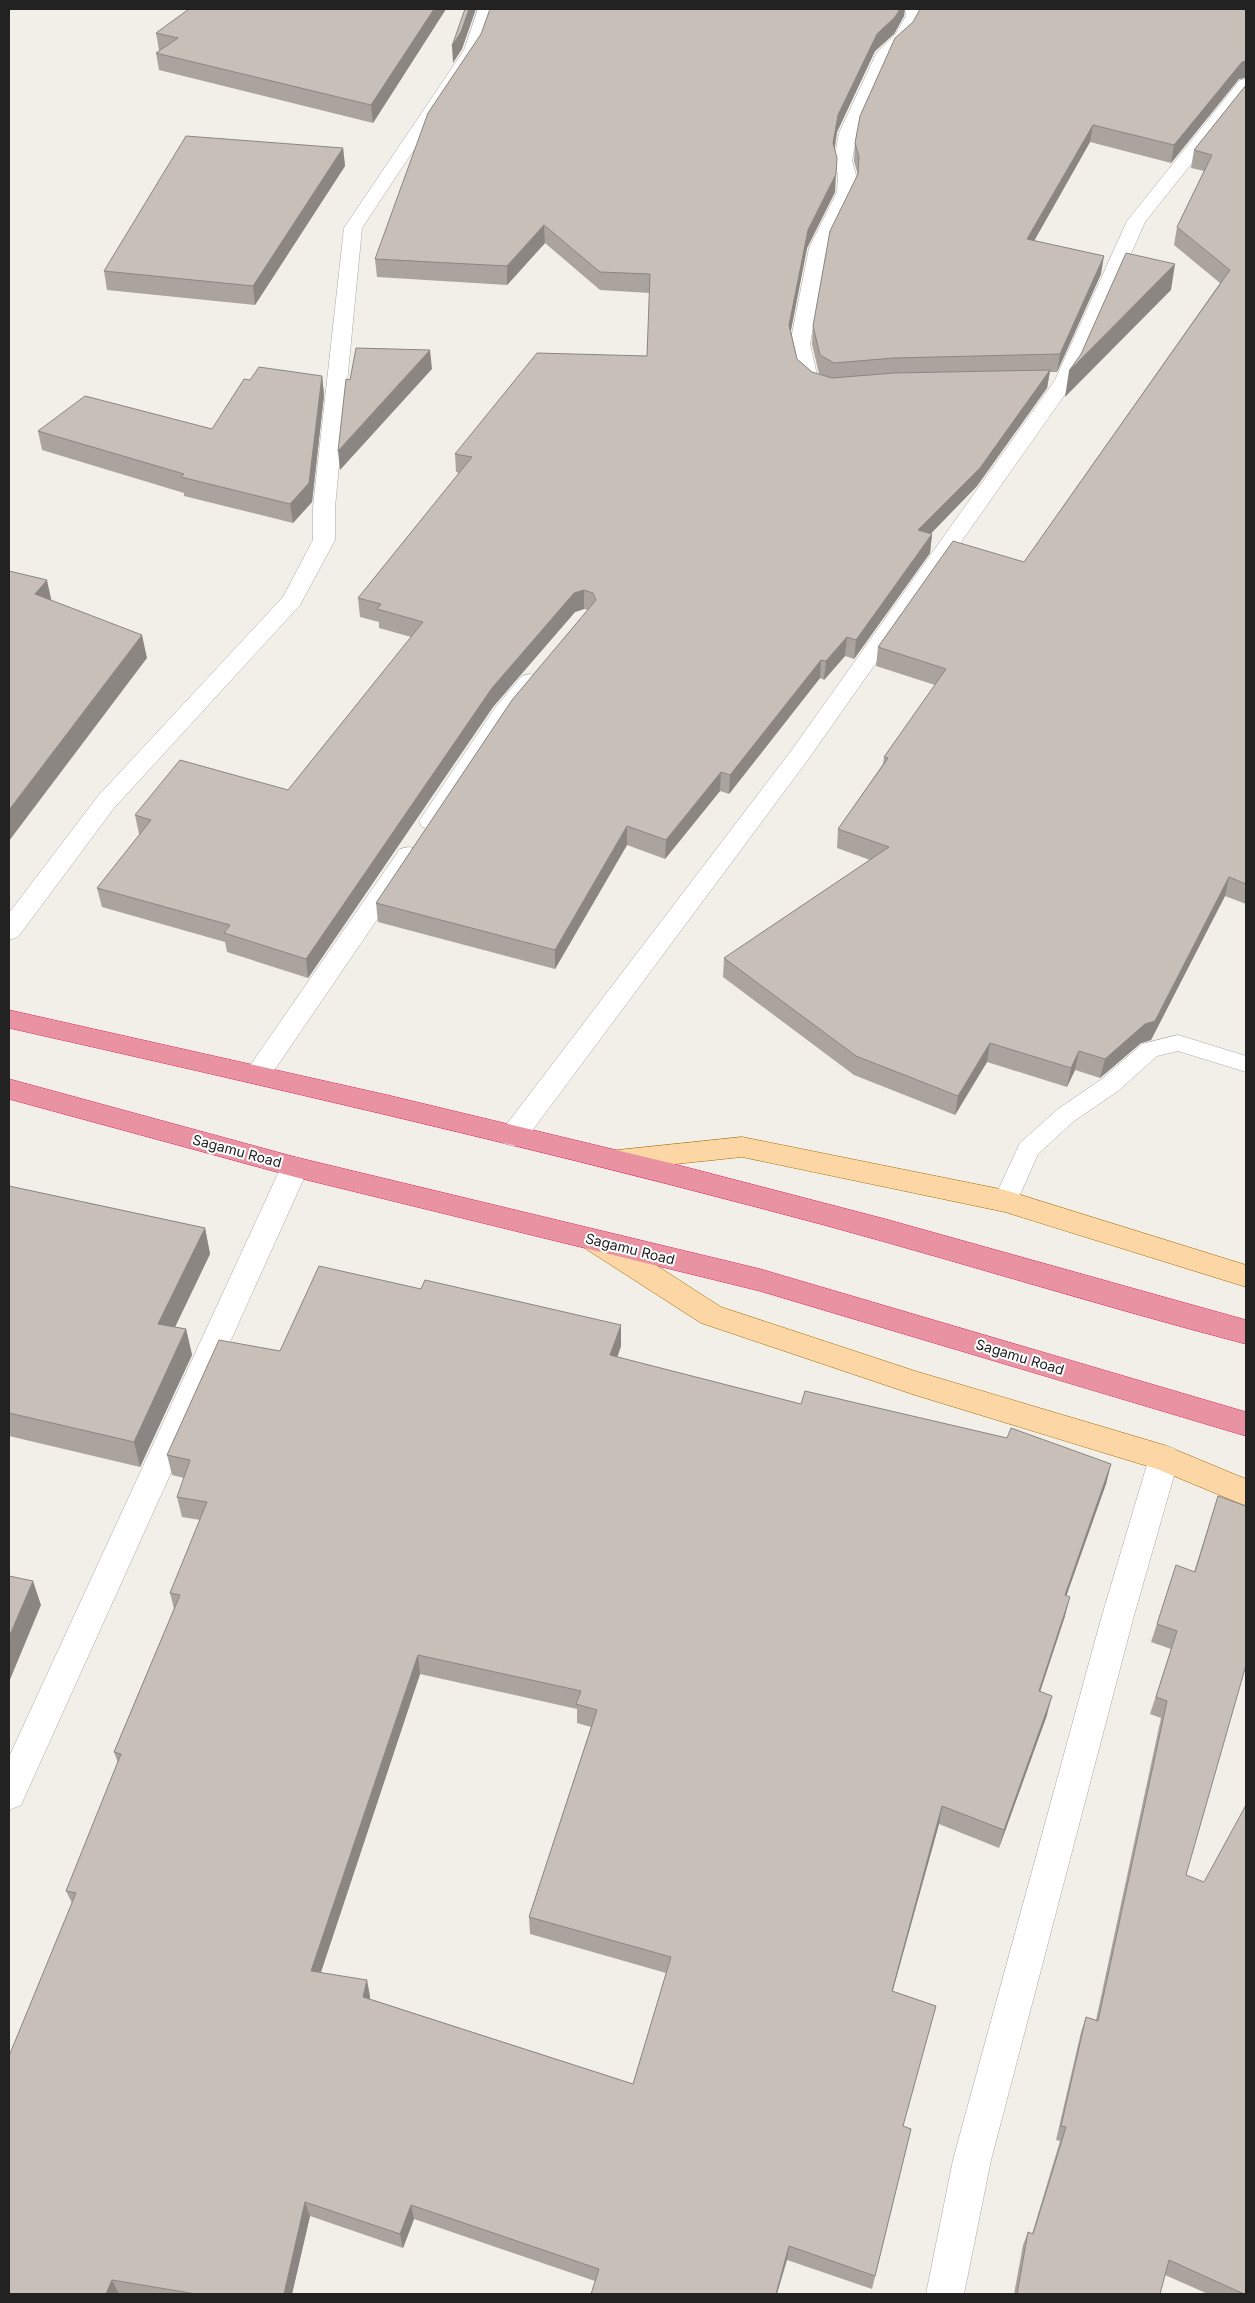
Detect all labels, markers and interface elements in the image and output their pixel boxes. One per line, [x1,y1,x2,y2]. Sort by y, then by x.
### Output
street label: Sagamu Road [191,1130,284,1171]
street label: Sagamu Road [584,1229,677,1268]
street label: Sagamu Road [974,1335,1066,1378]

